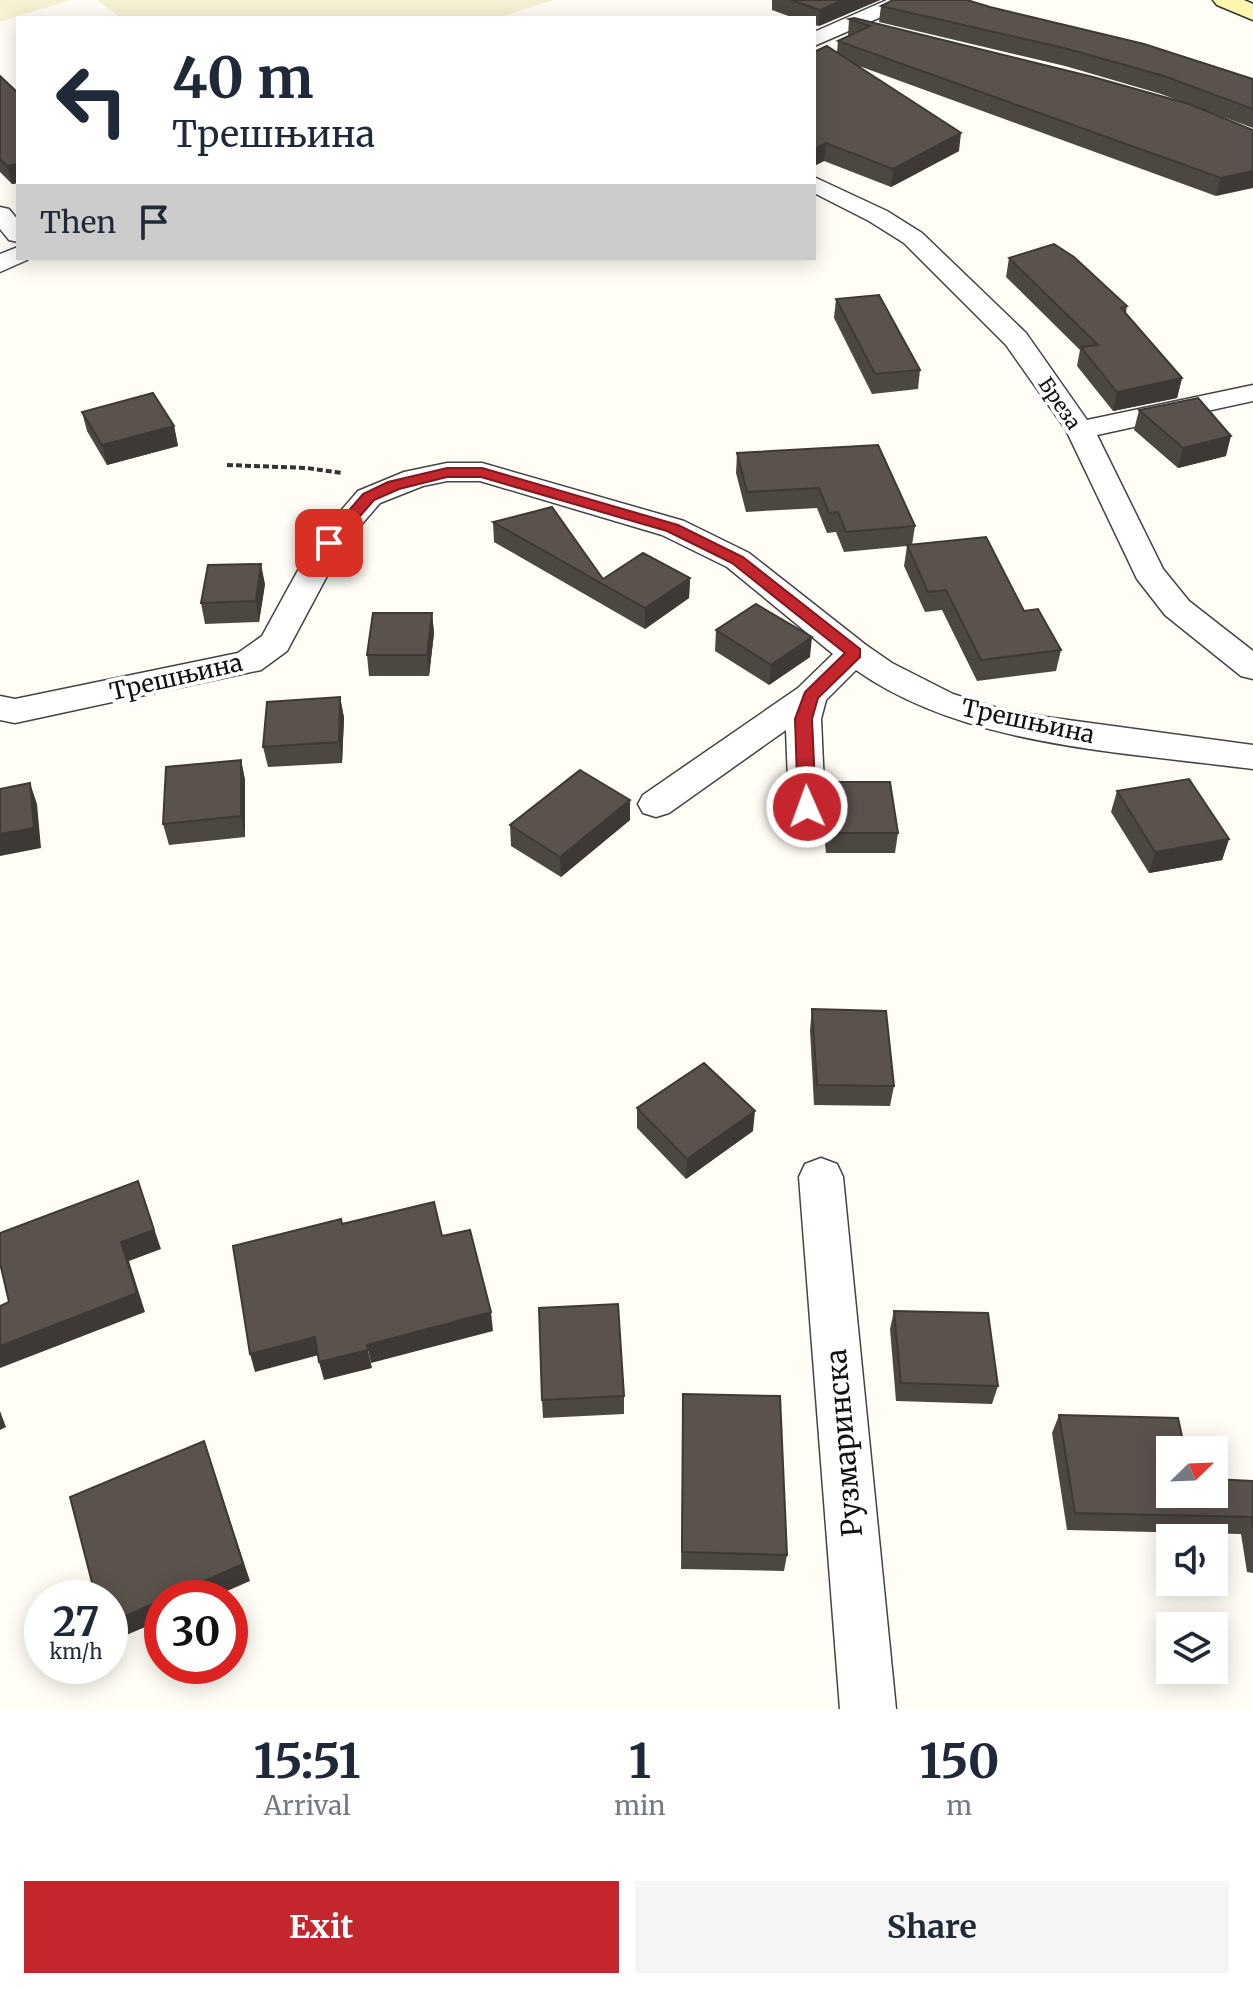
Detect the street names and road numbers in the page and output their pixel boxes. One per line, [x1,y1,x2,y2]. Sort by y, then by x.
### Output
street label: Бреза [1033,372,1087,434]
street label: Трешњина [107,647,246,707]
street label: Трешњина [959,692,1098,750]
street label: Рузмаринска [818,1348,870,1538]

